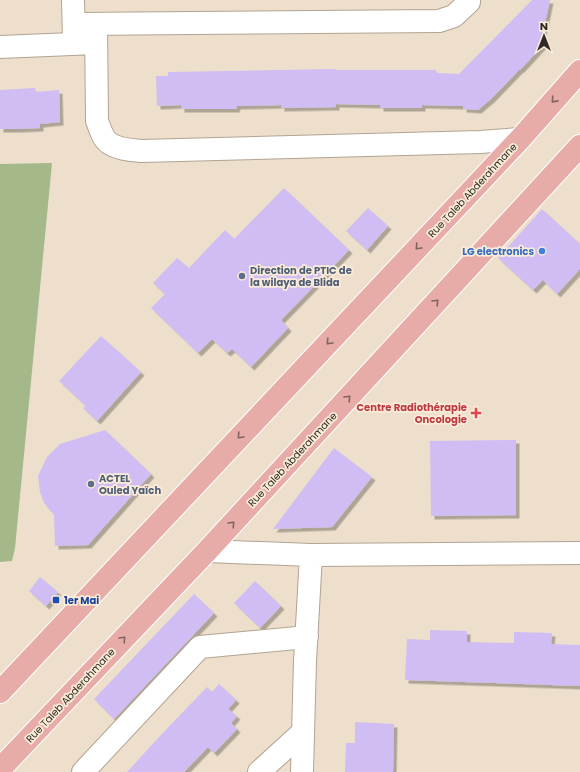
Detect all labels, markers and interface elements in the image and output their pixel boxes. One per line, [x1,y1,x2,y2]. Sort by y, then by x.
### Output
north arrow [524,16,564,56]
text: N [540,18,548,34]
one-way arrow [552,96,559,103]
street label: Rue Taleb Abderahmane [424,140,520,241]
one-way arrow [415,242,423,250]
place label: LG electronics [462,244,534,259]
marker: LG electronics [537,246,547,256]
place label: Direction de PTIC de la wilaya de Blida [250,263,352,290]
marker: Direction de PTIC de la wilaya de Blida [237,271,247,281]
one-way arrow [431,299,439,307]
one-way arrow [326,337,334,345]
one-way arrow [343,395,350,402]
place label: Centre Radiothérapie Oncologie [357,400,467,427]
marker: Centre Radiothérapie Oncologie [470,407,482,419]
street label: Rue Taleb Abderahmane [244,409,340,510]
one-way arrow [238,432,245,439]
place label: ACTEL Ouled Yaïch [99,471,161,498]
marker: ACTEL Ouled Yaïch [86,479,96,489]
one-way arrow [227,521,234,529]
place label: 1er Mai [64,593,99,608]
marker: 1er Mai [51,595,61,605]
one-way arrow [118,636,126,644]
street label: Rue Taleb Abderahmane [22,645,118,746]

